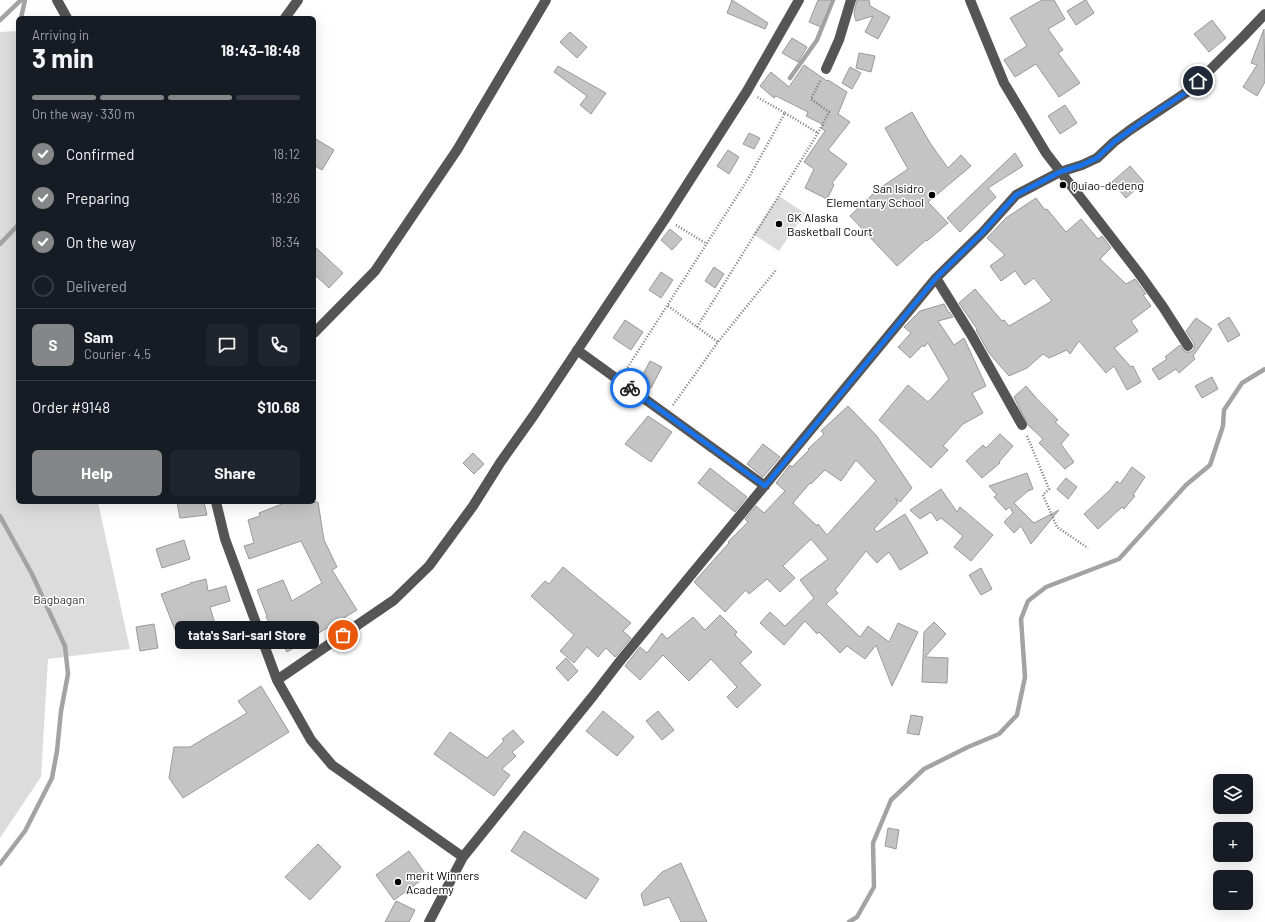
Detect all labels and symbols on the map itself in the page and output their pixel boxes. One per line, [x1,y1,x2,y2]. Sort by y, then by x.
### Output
pin [1181,64,1215,98]
place label: Quiao-dedeng [1071,178,1144,192]
marker: Quiao-dedeng [1058,180,1068,190]
place label: San Isidro Elementary School [826,181,924,209]
marker: San Isidro Elementary School [927,190,937,200]
place label: GK Alaska Basketball Court [787,210,873,238]
marker: GK Alaska Basketball Court [774,219,784,229]
courier [610,368,650,408]
park label: Bagbagan [33,592,85,606]
pin [326,618,360,652]
callout: tata's Sari-sari Store [175,621,319,649]
place label: merit Winners Academy [406,868,480,896]
marker: merit Winners Academy [393,877,403,887]

